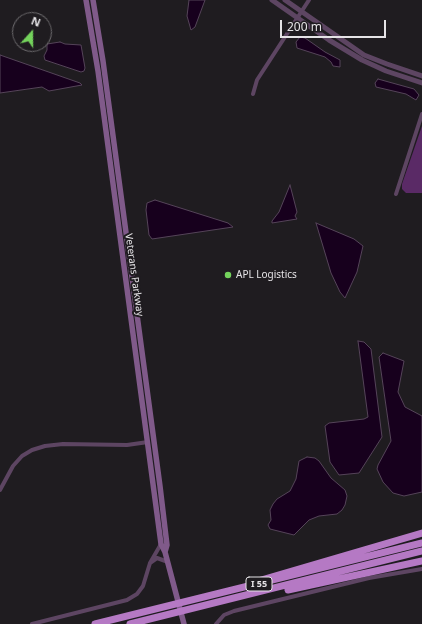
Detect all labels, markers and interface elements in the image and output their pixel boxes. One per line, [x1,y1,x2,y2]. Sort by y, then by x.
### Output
north arrow [12,12,52,52]
scale bar [282,12,388,38]
text: N [29,13,43,30]
text: 200 m [287,18,322,35]
street label: Veterans Parkway [122,233,146,317]
place label: APL Logistics [236,269,297,281]
marker: APL Logistics [223,270,233,280]
road number: I 55 [246,577,272,591]

